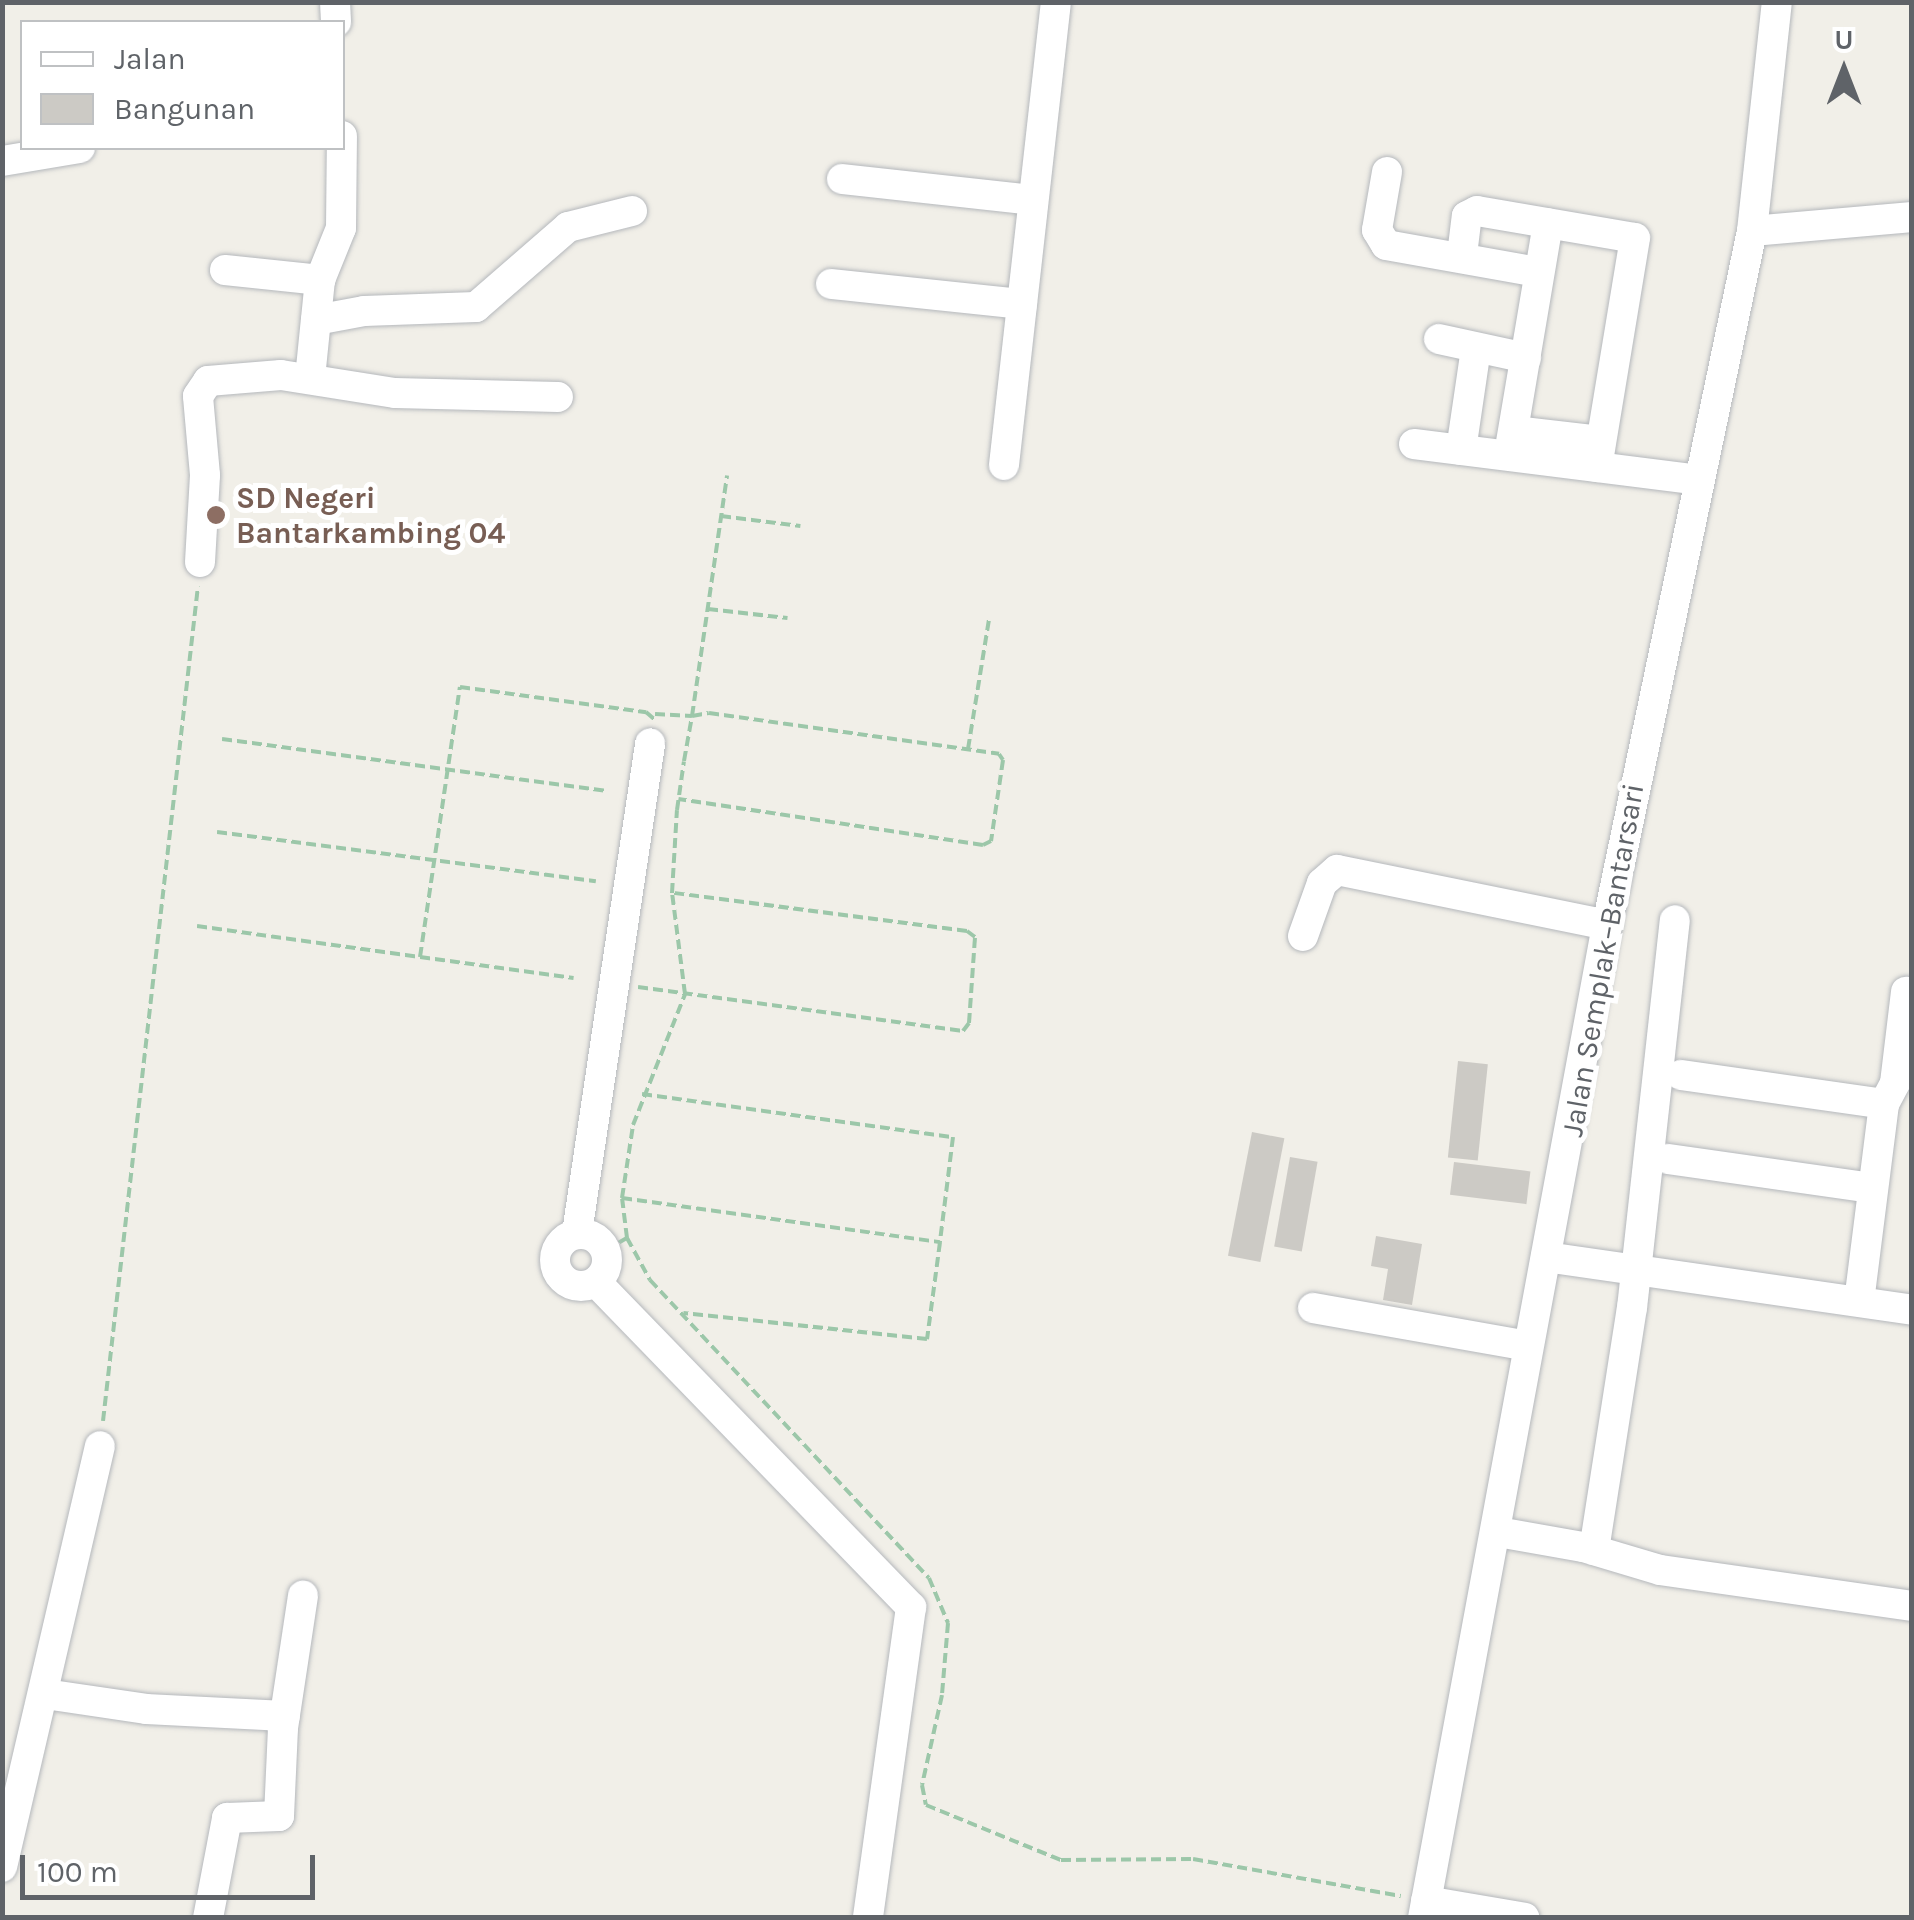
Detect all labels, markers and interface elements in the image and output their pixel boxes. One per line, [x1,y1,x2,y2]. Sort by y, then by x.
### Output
legend [20,20,345,150]
north arrow [1794,20,1894,120]
text: U [1834,23,1854,56]
text: Jalan [114,41,186,77]
text: Bangunan [114,91,255,127]
place label: SD Negeri Bantarkambing 04 [236,480,505,550]
marker: SD Negeri Bantarkambing 04 [205,504,227,526]
street label: Jalan Semplak–Bantarsari [1554,781,1652,1139]
scale bar [25,1835,320,1897]
text: 100 m [37,1854,118,1890]

